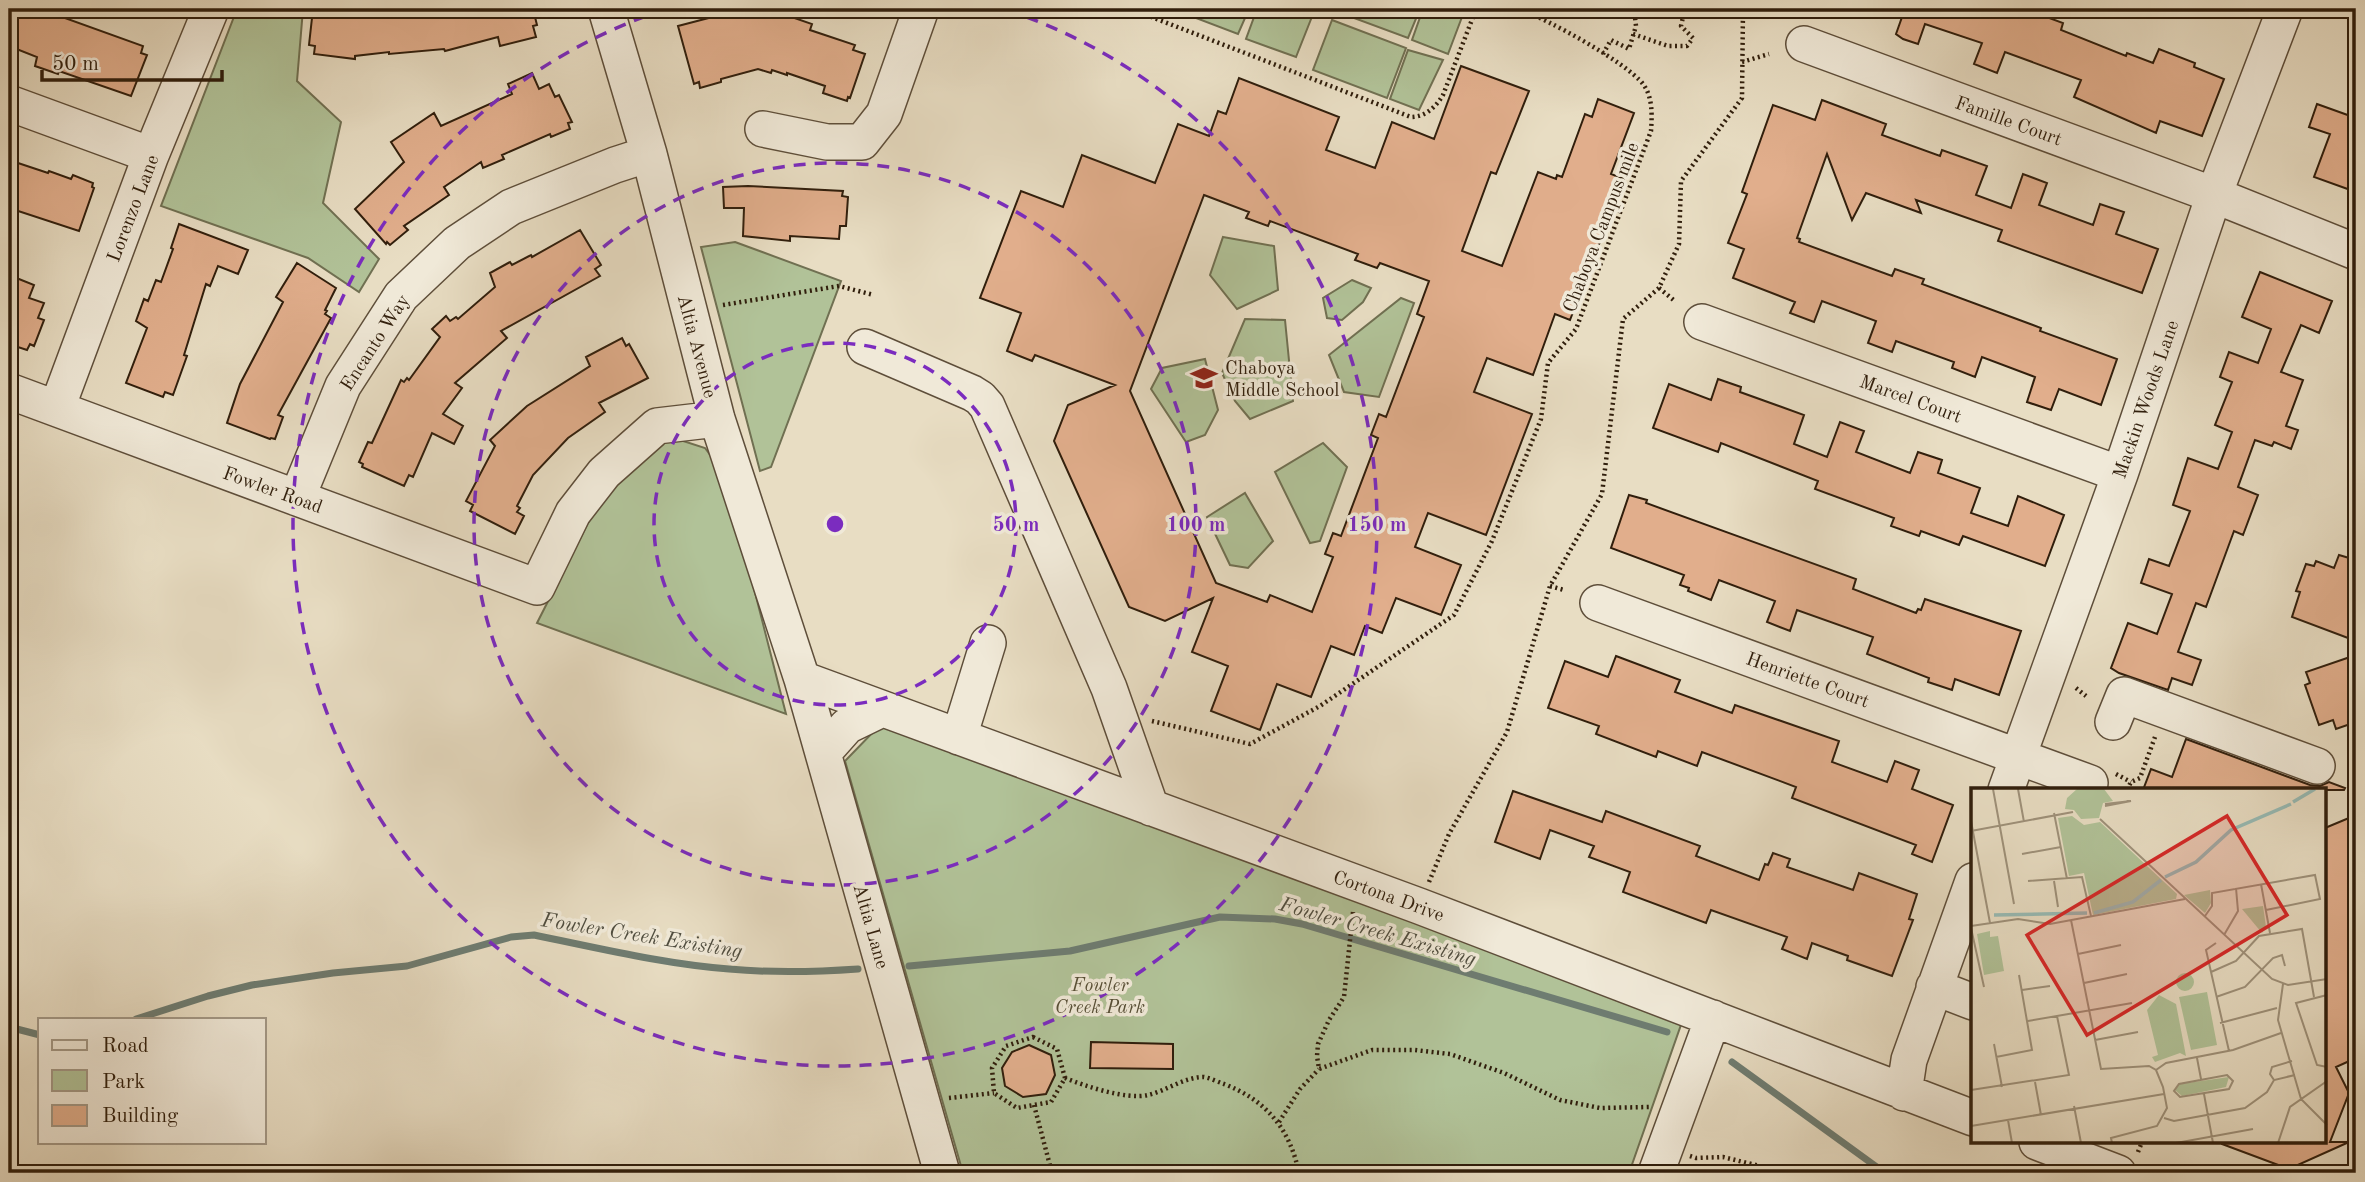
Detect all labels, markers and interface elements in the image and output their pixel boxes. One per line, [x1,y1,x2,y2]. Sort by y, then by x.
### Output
scale bar [42,38,222,82]
text: 50 m [52,54,99,75]
street label: Famille Court [1952,94,2064,150]
street label: Chaboya Campus mile [1561,140,1644,316]
street label: Lorenzo Lane [105,153,163,265]
street label: Encanto Way [338,292,414,395]
street label: Altia Avenue [673,293,719,401]
street label: Mackin Woods Lane [2111,318,2183,481]
place label: Chaboya Middle School [1225,360,1339,401]
school or university icon: Chaboya Middle School [1189,363,1219,393]
street label: Marcel Court [1856,373,1964,428]
street label: Fowler Road [220,465,325,518]
centre of rings [823,512,847,536]
text: 50 m [992,515,1040,536]
text: 100 m [1166,515,1226,536]
text: 150 m [1347,515,1407,536]
street label: Henriette Court [1743,650,1871,712]
inset map [1971,788,2326,1144]
street label: Cortona Drive [1330,868,1446,926]
street label: Altia Lane [848,882,891,971]
water label: Fowler Creek Existing [1276,894,1478,971]
water label: Fowler Creek Existing [539,910,744,963]
park label: Fowler Creek Park [1055,977,1145,1018]
legend [38,1018,266,1144]
text: Road [102,1036,149,1057]
text: Park [102,1072,145,1093]
text: Building [102,1106,179,1127]

